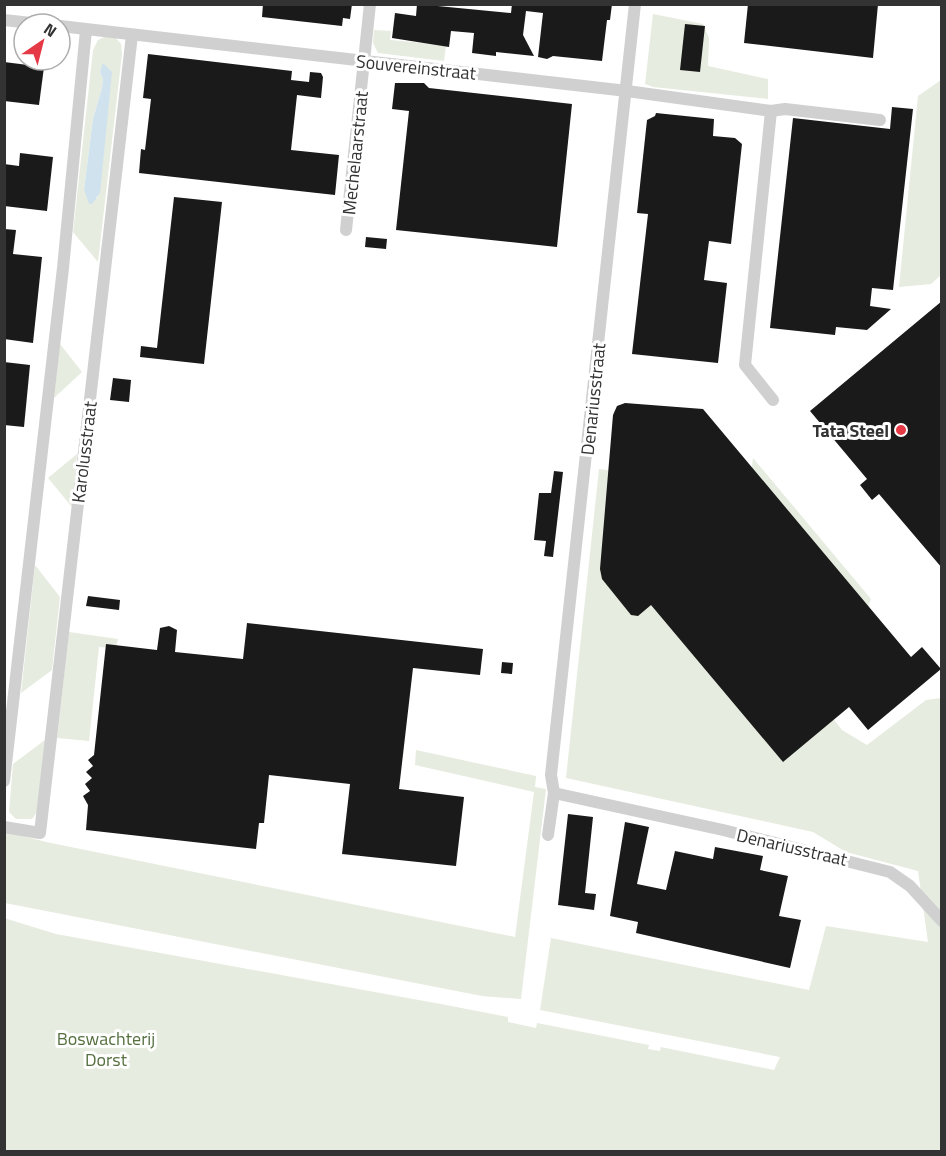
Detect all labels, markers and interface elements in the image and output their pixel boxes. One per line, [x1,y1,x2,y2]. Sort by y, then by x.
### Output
north arrow [12,12,72,72]
text: N [39,17,62,43]
street label: Souvereinstraat [355,47,478,87]
street label: Mechelaarstraat [335,89,375,216]
street label: Denariusstraat [574,341,612,456]
street label: Karolusstraat [64,399,104,504]
place label: Tata Steel [812,417,889,444]
marker: Tata Steel [894,423,908,437]
street label: Denariusstraat [734,821,851,873]
park label: Boswachterij Dorst [57,1025,155,1073]

